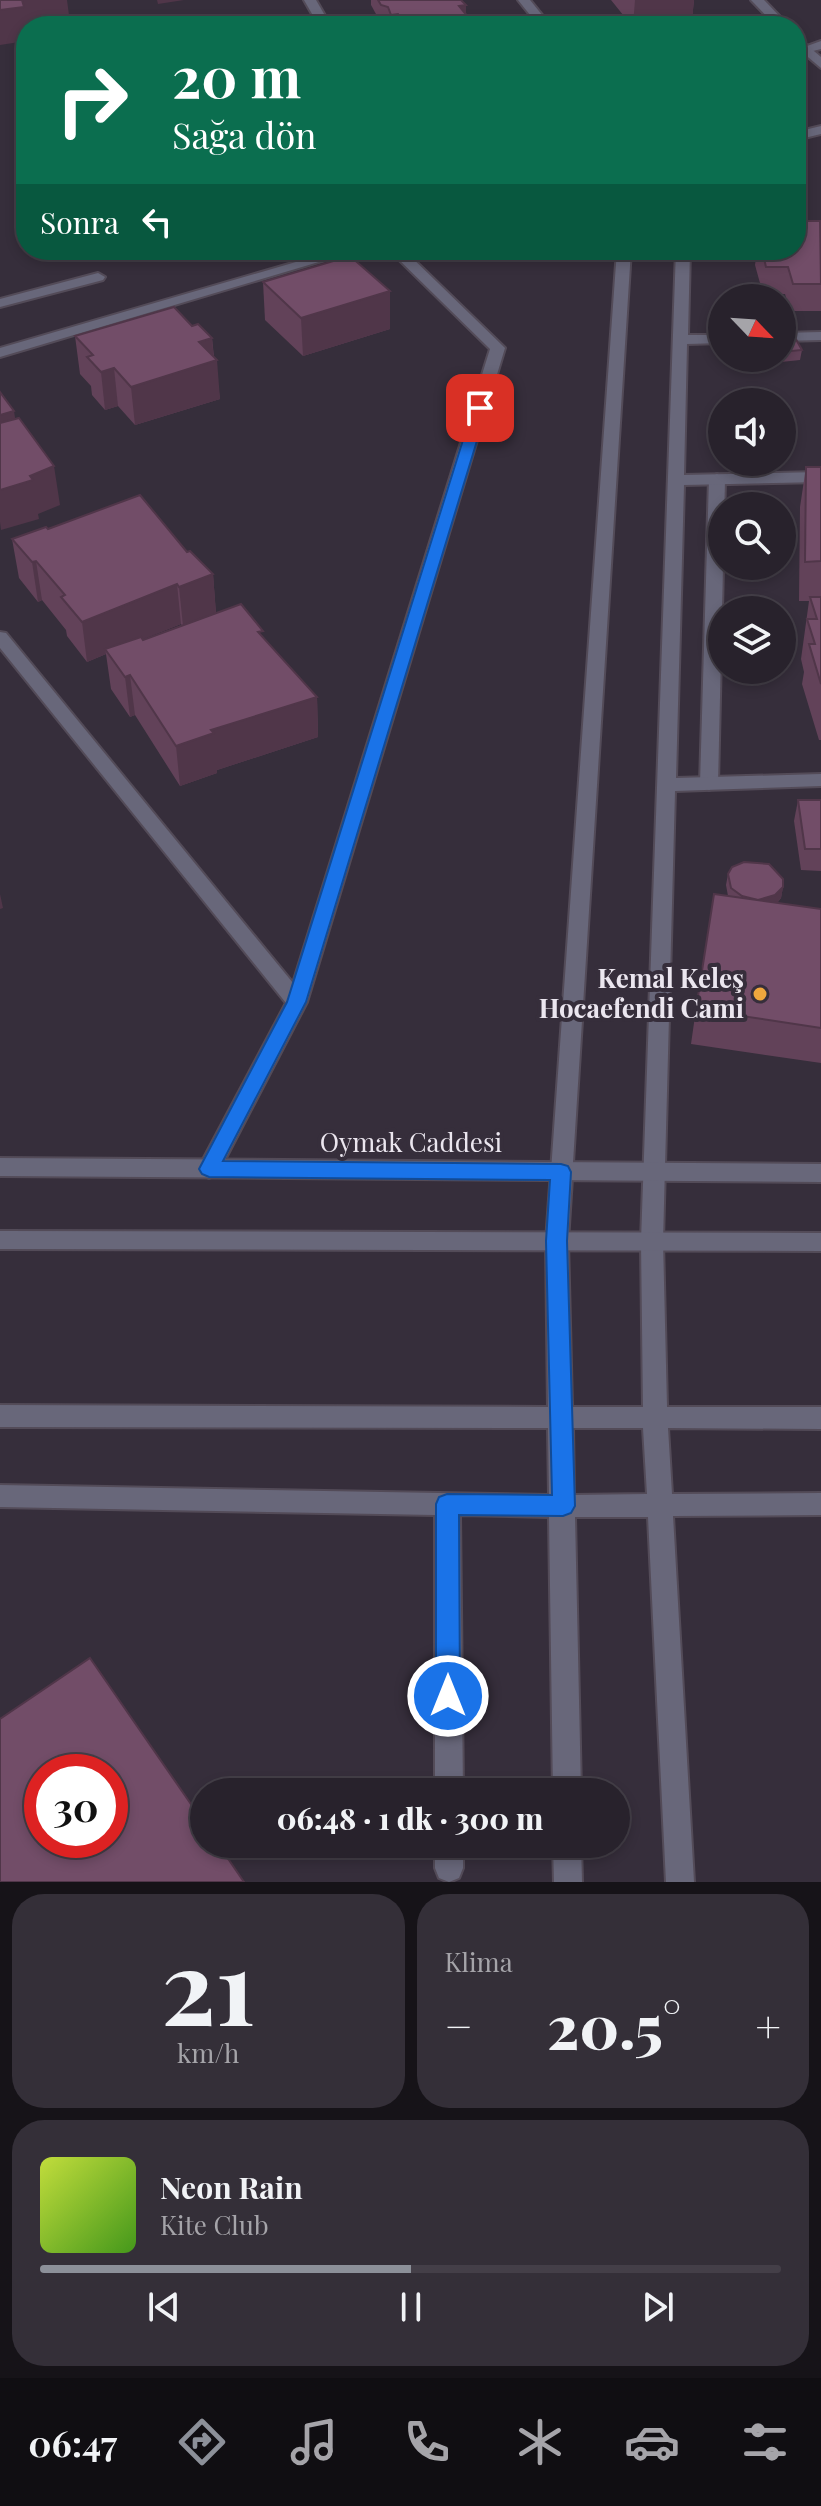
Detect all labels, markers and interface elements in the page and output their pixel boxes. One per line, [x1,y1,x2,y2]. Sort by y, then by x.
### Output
text: 20 m [172,38,301,113]
icon: right [40,48,144,152]
text: Sağa dön [172,110,317,158]
icon: left [135,200,179,244]
text: Sonra [40,202,119,242]
north arrow [708,284,796,372]
map controls [708,284,796,684]
pin [446,374,514,442]
icon: arrive [458,386,502,430]
button: sound [708,388,796,476]
button: search [708,492,796,580]
button: layers [708,596,796,684]
place label: Kemal Keleş Hocaefendi Cami [539,960,744,1025]
marker: Kemal Keleş Hocaefendi Cami [751,985,769,1003]
street label: Oymak Caddesi [320,1124,503,1159]
position arrow [406,1654,490,1738]
speed limit sign: 30 [24,1754,128,1858]
text: 06:48 · 1 dk · 300 m [277,1798,543,1838]
text: 21 [161,1913,255,2052]
text: Klima [445,1944,513,1979]
text: 20.5° [547,1984,681,2064]
text: − [445,1995,473,2054]
text: + [755,1995,781,2054]
text: km/h [177,2035,239,2070]
text: Neon Rain [160,2167,303,2207]
text: Kite Club [160,2207,269,2242]
icon: previous [142,2285,186,2329]
icon: pause [389,2285,433,2329]
icon: next [636,2285,680,2329]
icon: directions [174,2414,230,2470]
icon: music [286,2414,342,2470]
icon: phone [399,2414,455,2470]
icon: climate [512,2414,568,2470]
icon: car [624,2414,680,2470]
icon: filters [737,2414,793,2470]
text: 06:47 [28,2418,117,2466]

